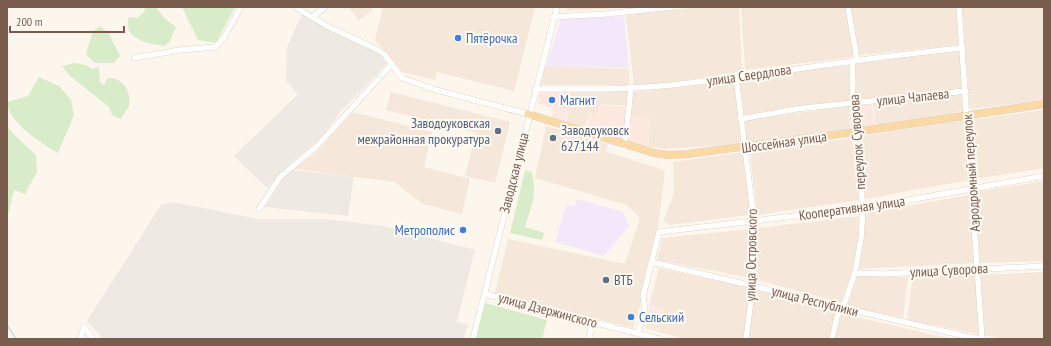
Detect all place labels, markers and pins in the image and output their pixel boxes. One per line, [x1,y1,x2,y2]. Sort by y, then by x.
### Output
place label: Пятёрочка [466,29,518,47]
marker: Пятёрочка [453,33,463,43]
place label: Магнит [560,91,596,109]
marker: Магнит [547,95,557,105]
place label: Заводоуковская межрайонная прокуратура [357,114,490,148]
place label: Заводоуковск 627144 [561,121,630,155]
marker: Заводоуковская межрайонная прокуратура [493,126,503,136]
marker: Заводоуковск 627144 [548,133,558,143]
place label: Метрополис [395,221,455,239]
marker: Метрополис [458,225,468,235]
place label: ВТБ [614,271,633,289]
marker: ВТБ [601,275,611,285]
place label: Сельский [639,308,684,326]
marker: Сельский [626,312,636,322]

